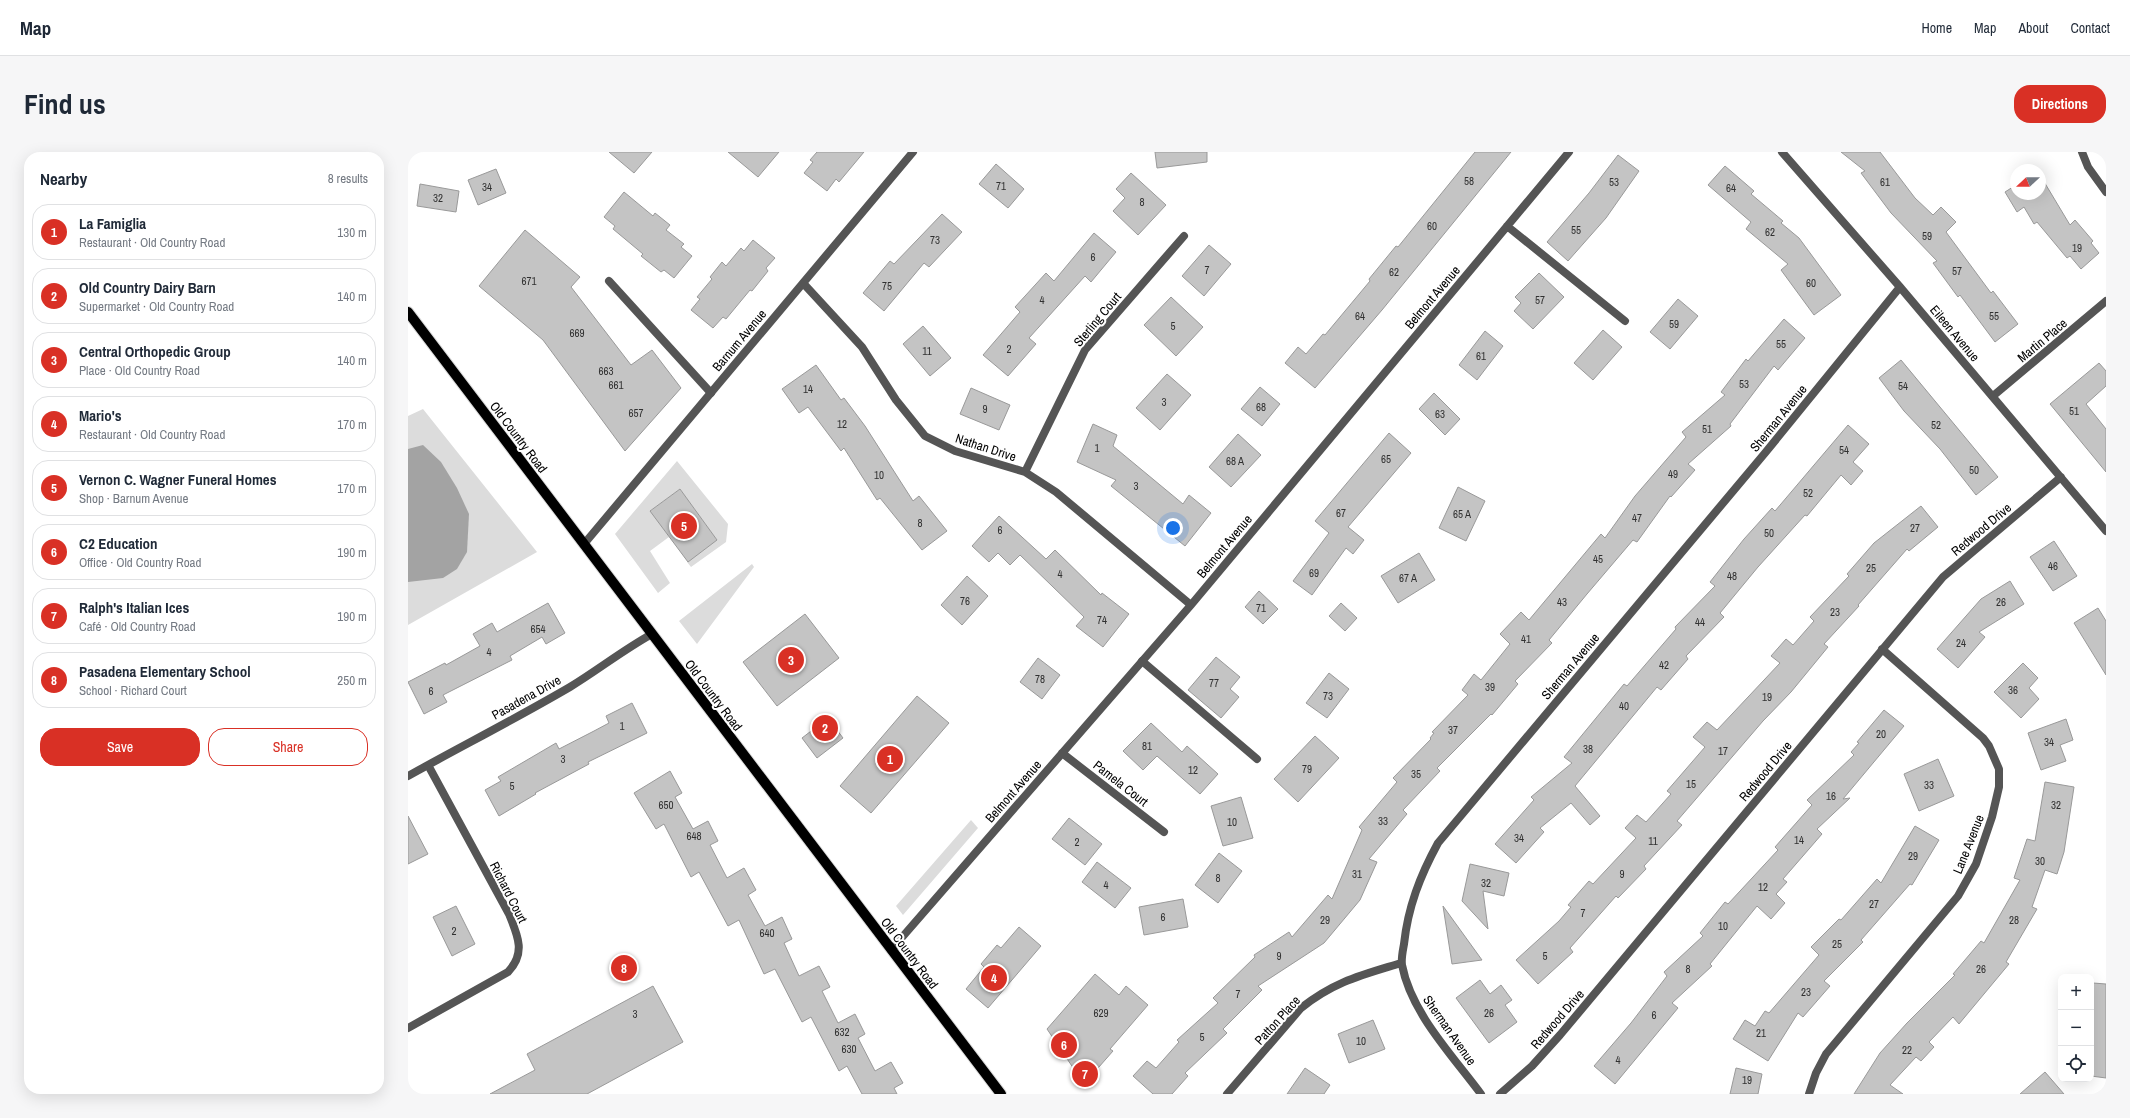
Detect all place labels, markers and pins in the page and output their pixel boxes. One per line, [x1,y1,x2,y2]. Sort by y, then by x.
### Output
pin: 5 [671,511,697,541]
pin: 3 [778,645,804,675]
pin: 2 [812,713,838,743]
pin: 1 [877,744,903,774]
pin: 8 [611,953,637,983]
pin: 4 [981,963,1007,993]
pin: 6 [1051,1030,1077,1060]
pin: 7 [1072,1059,1098,1089]

